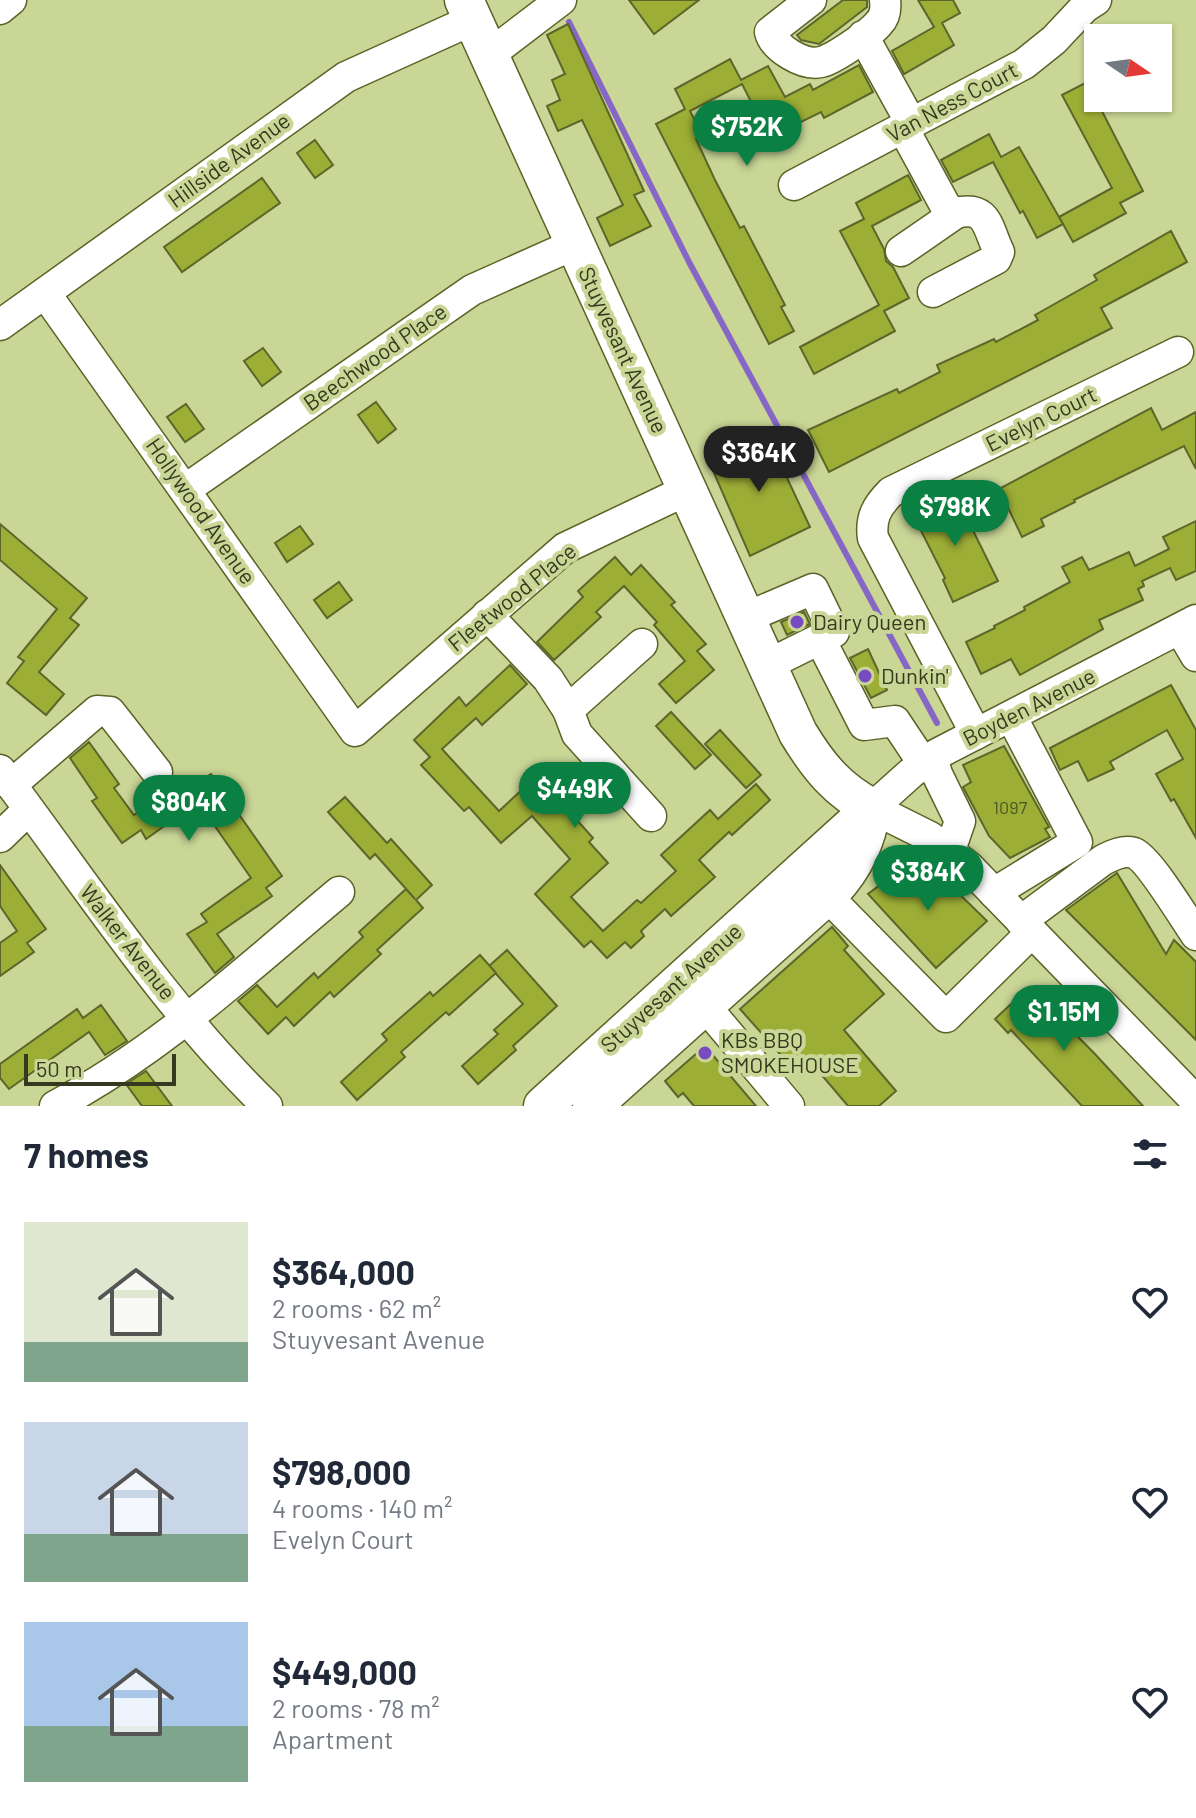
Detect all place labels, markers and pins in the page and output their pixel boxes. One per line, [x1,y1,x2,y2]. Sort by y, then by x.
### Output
pin: $752K [691,100,803,168]
pin: $364K [703,426,815,494]
pin: $798K [899,480,1011,548]
place label: Dairy Queen [813,608,926,634]
marker: Dairy Queen [788,613,806,631]
place label: Dunkin' [881,662,949,688]
marker: Dunkin' [856,667,874,685]
pin: $449K [519,762,631,830]
pin: $804K [133,775,245,843]
pin: $384K [872,845,984,913]
pin: $1.15M [999,985,1129,1053]
place label: KBs BBQ SMOKEHOUSE [721,1026,859,1077]
marker: KBs BBQ SMOKEHOUSE [696,1044,714,1062]

